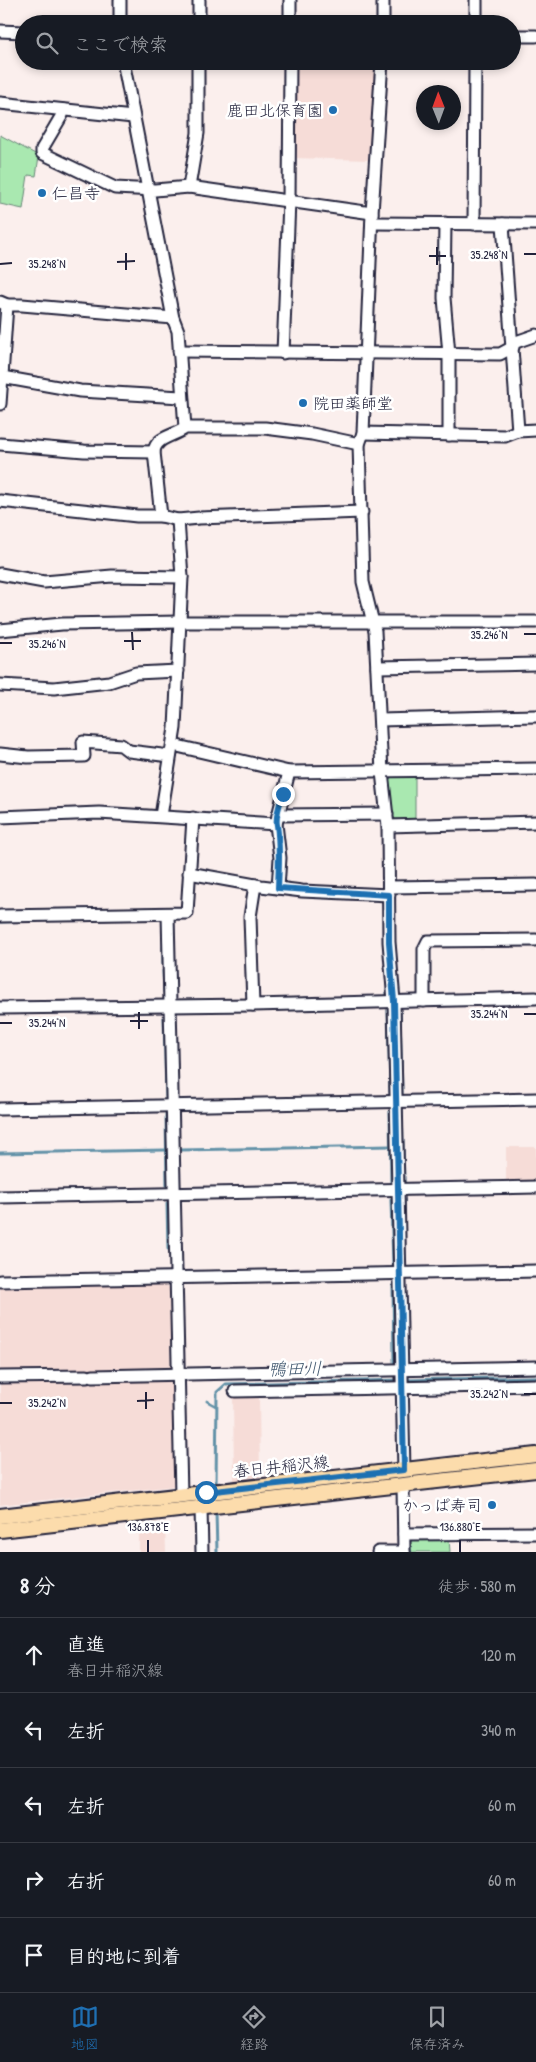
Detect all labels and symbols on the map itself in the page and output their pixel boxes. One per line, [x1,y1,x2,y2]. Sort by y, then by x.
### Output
north arrow [416,85,461,130]
place label: 鹿田北保育園 [227,99,323,121]
marker: 鹿田北保育園 [327,104,339,116]
place label: 仁昌寺 [52,182,100,204]
marker: 仁昌寺 [36,187,48,199]
text: 35.248°N [470,246,508,263]
text: 35.248°N [28,255,66,272]
place label: 院田薬師堂 [313,392,393,414]
marker: 院田薬師堂 [297,397,309,409]
text: 35.246°N [470,626,508,643]
text: 35.246°N [28,635,66,652]
route end [272,783,295,806]
text: 35.244°N [471,1005,507,1022]
text: 35.244°N [29,1014,65,1031]
water label: 鴨田川 [268,1356,322,1381]
text: 35.242°N [470,1385,508,1402]
text: 35.242°N [28,1394,66,1411]
street label: 春日井稲沢線 [232,1450,330,1482]
route start [195,1481,218,1504]
place label: かっぱ寿司 [402,1494,482,1516]
marker: かっぱ寿司 [486,1499,498,1511]
text: 136.878°E [127,1518,169,1535]
text: 136.880°E [440,1518,481,1535]

